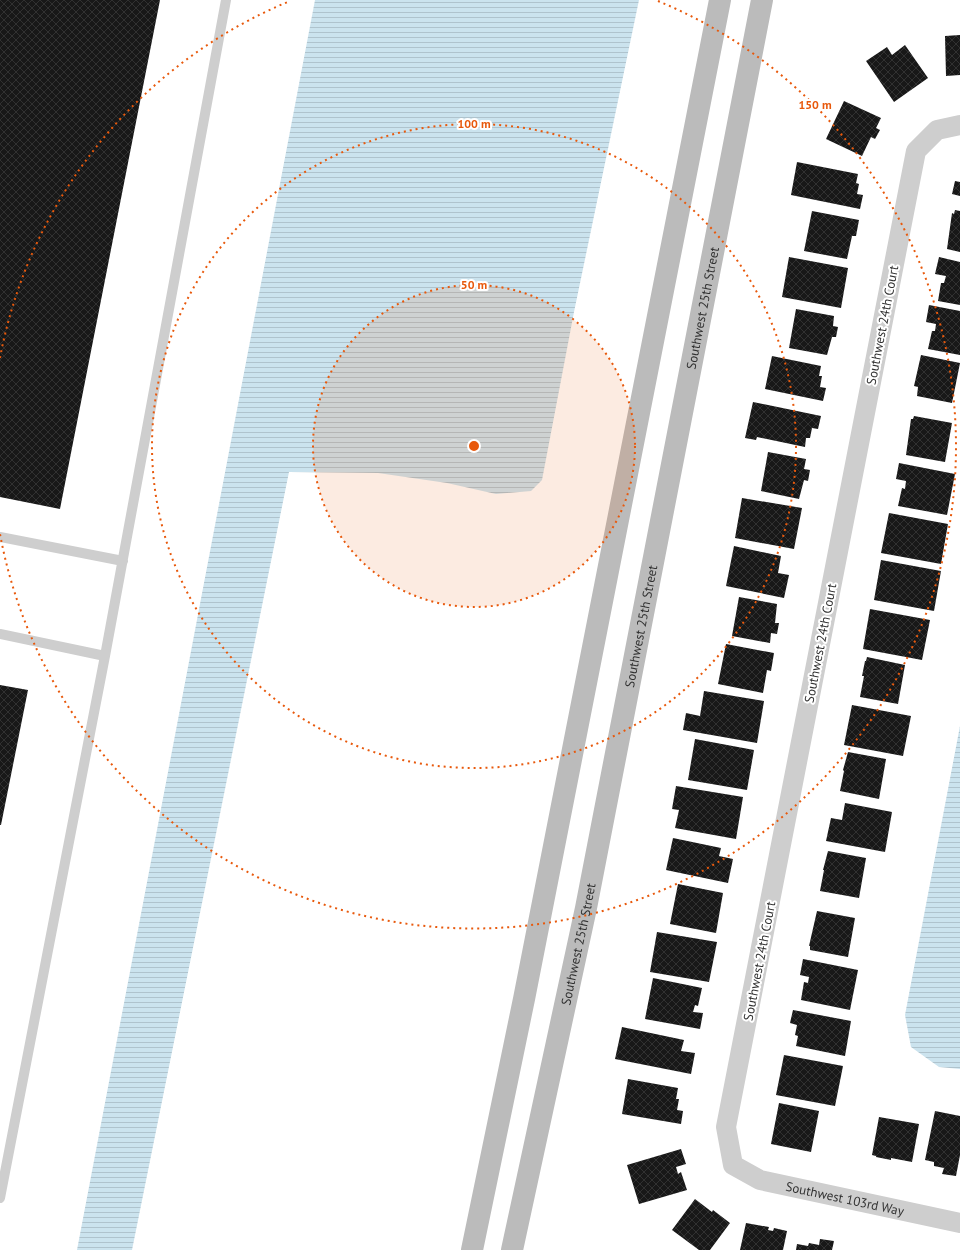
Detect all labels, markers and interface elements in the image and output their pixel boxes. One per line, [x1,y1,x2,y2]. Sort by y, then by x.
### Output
text: 150 m [798,97,832,112]
text: 100 m [457,116,491,131]
street label: Southwest 25th Street [683,245,723,371]
street label: Southwest 24th Court [863,263,902,386]
text: 50 m [461,277,487,292]
centre of rings [467,439,481,453]
street label: Southwest 25th Street [621,563,661,689]
street label: Southwest 24th Court [801,581,840,704]
street label: Southwest 25th Street [557,881,600,1007]
street label: Southwest 24th Court [740,899,779,1022]
street label: Southwest 103rd Way [784,1178,906,1220]

